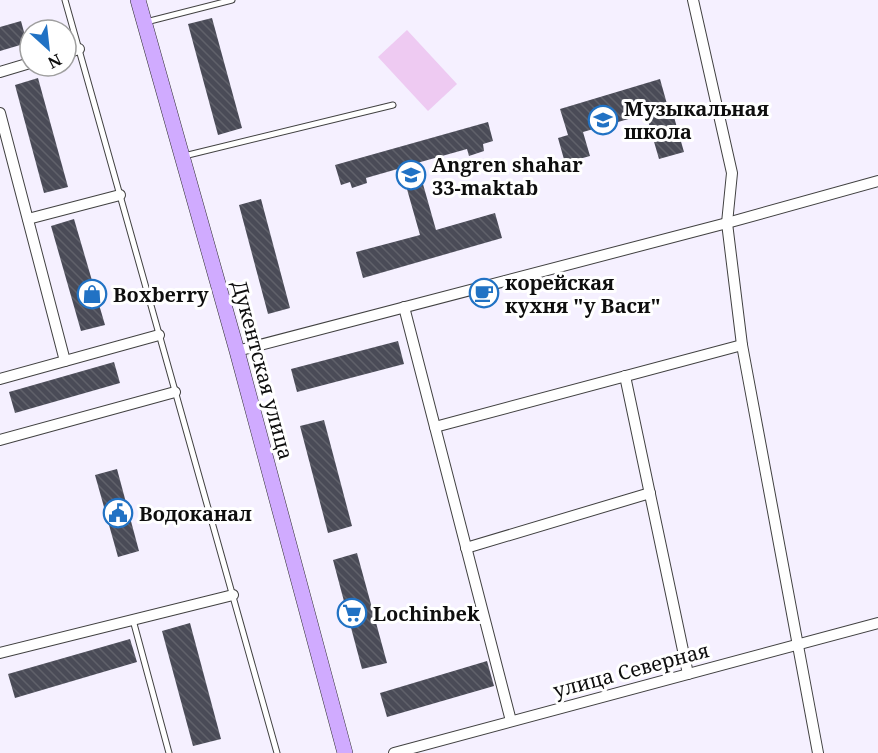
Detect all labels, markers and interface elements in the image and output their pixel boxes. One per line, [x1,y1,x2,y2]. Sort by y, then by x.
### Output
north arrow [18,18,78,78]
text: N [44,49,65,74]
place label: Музыкальная школа [624,95,769,145]
school or university icon: Музыкальная школа [587,104,619,136]
place label: Angren shahar 33-maktab [432,151,583,201]
school or university icon: Angren shahar 33-maktab [395,159,427,191]
place label: корейская кухня "у Васи" [505,269,661,319]
cafe icon: корейская кухня "у Васи" [468,277,500,309]
shop icon: Boxberry [76,278,108,310]
street label: Дукентская улица [226,278,300,462]
place label: Boxberry [113,281,209,308]
public building icon: Водоканал [102,497,134,529]
place label: Водоканал [139,500,252,527]
supermarket icon: Lochinbek [336,597,368,629]
place label: Lochinbek [373,600,480,627]
street label: улица Северная [550,636,712,704]

